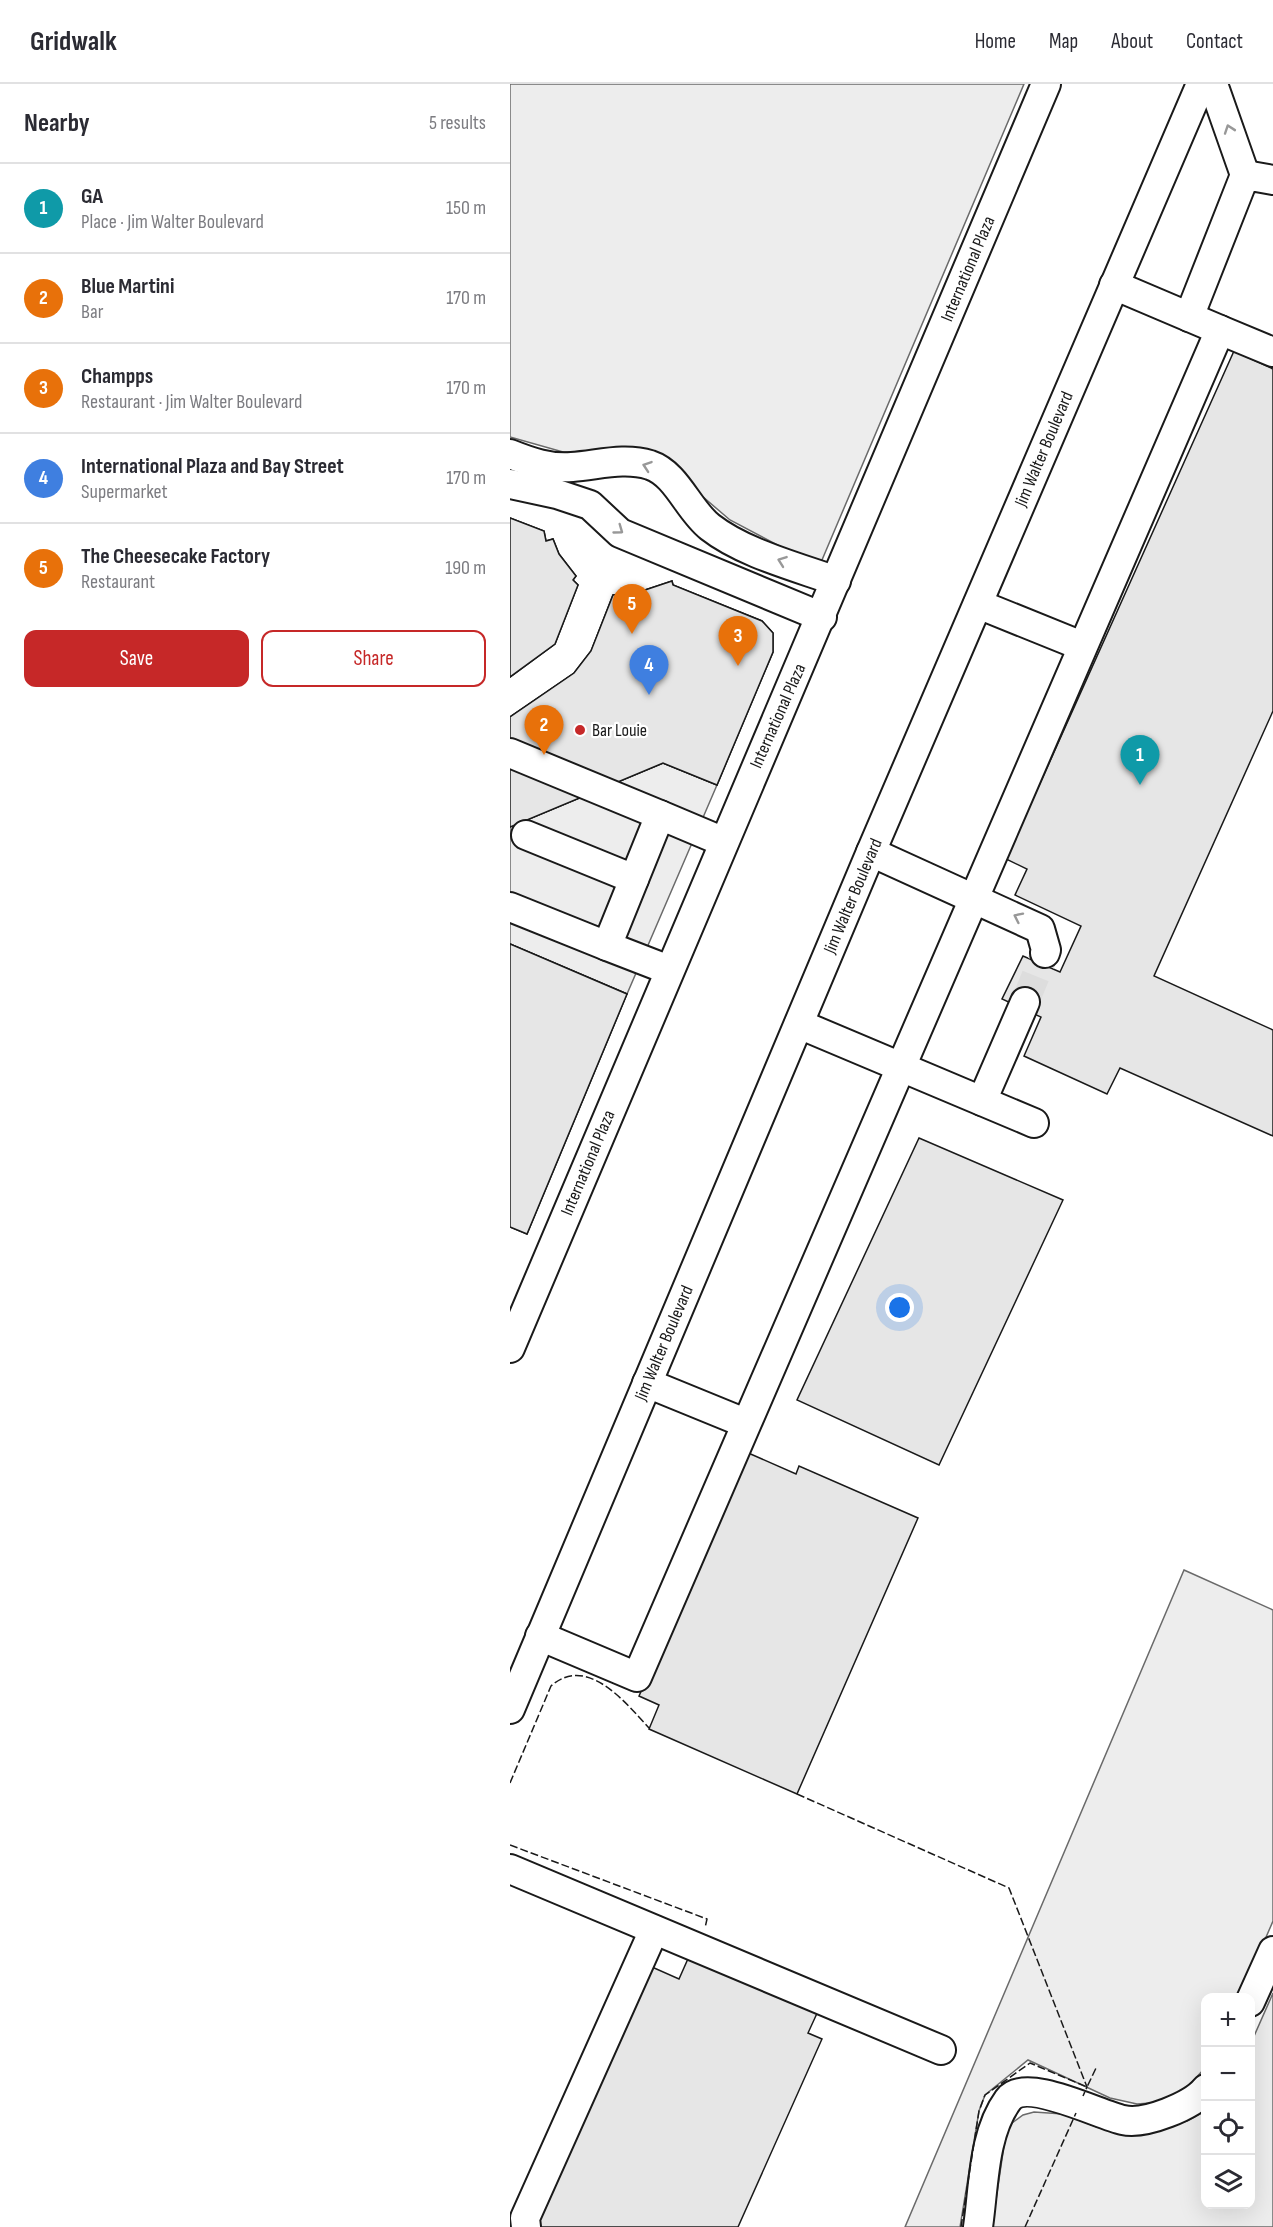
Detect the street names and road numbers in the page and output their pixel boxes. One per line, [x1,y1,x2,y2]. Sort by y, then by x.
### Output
street label: International Plaza [936,213,1000,325]
street label: Jim Walter Boulevard [1010,388,1078,511]
street label: International Plaza [746,660,810,772]
street label: Jim Walter Boulevard [819,835,887,958]
street label: International Plaza [556,1107,620,1219]
street label: Jim Walter Boulevard [630,1282,698,1405]

